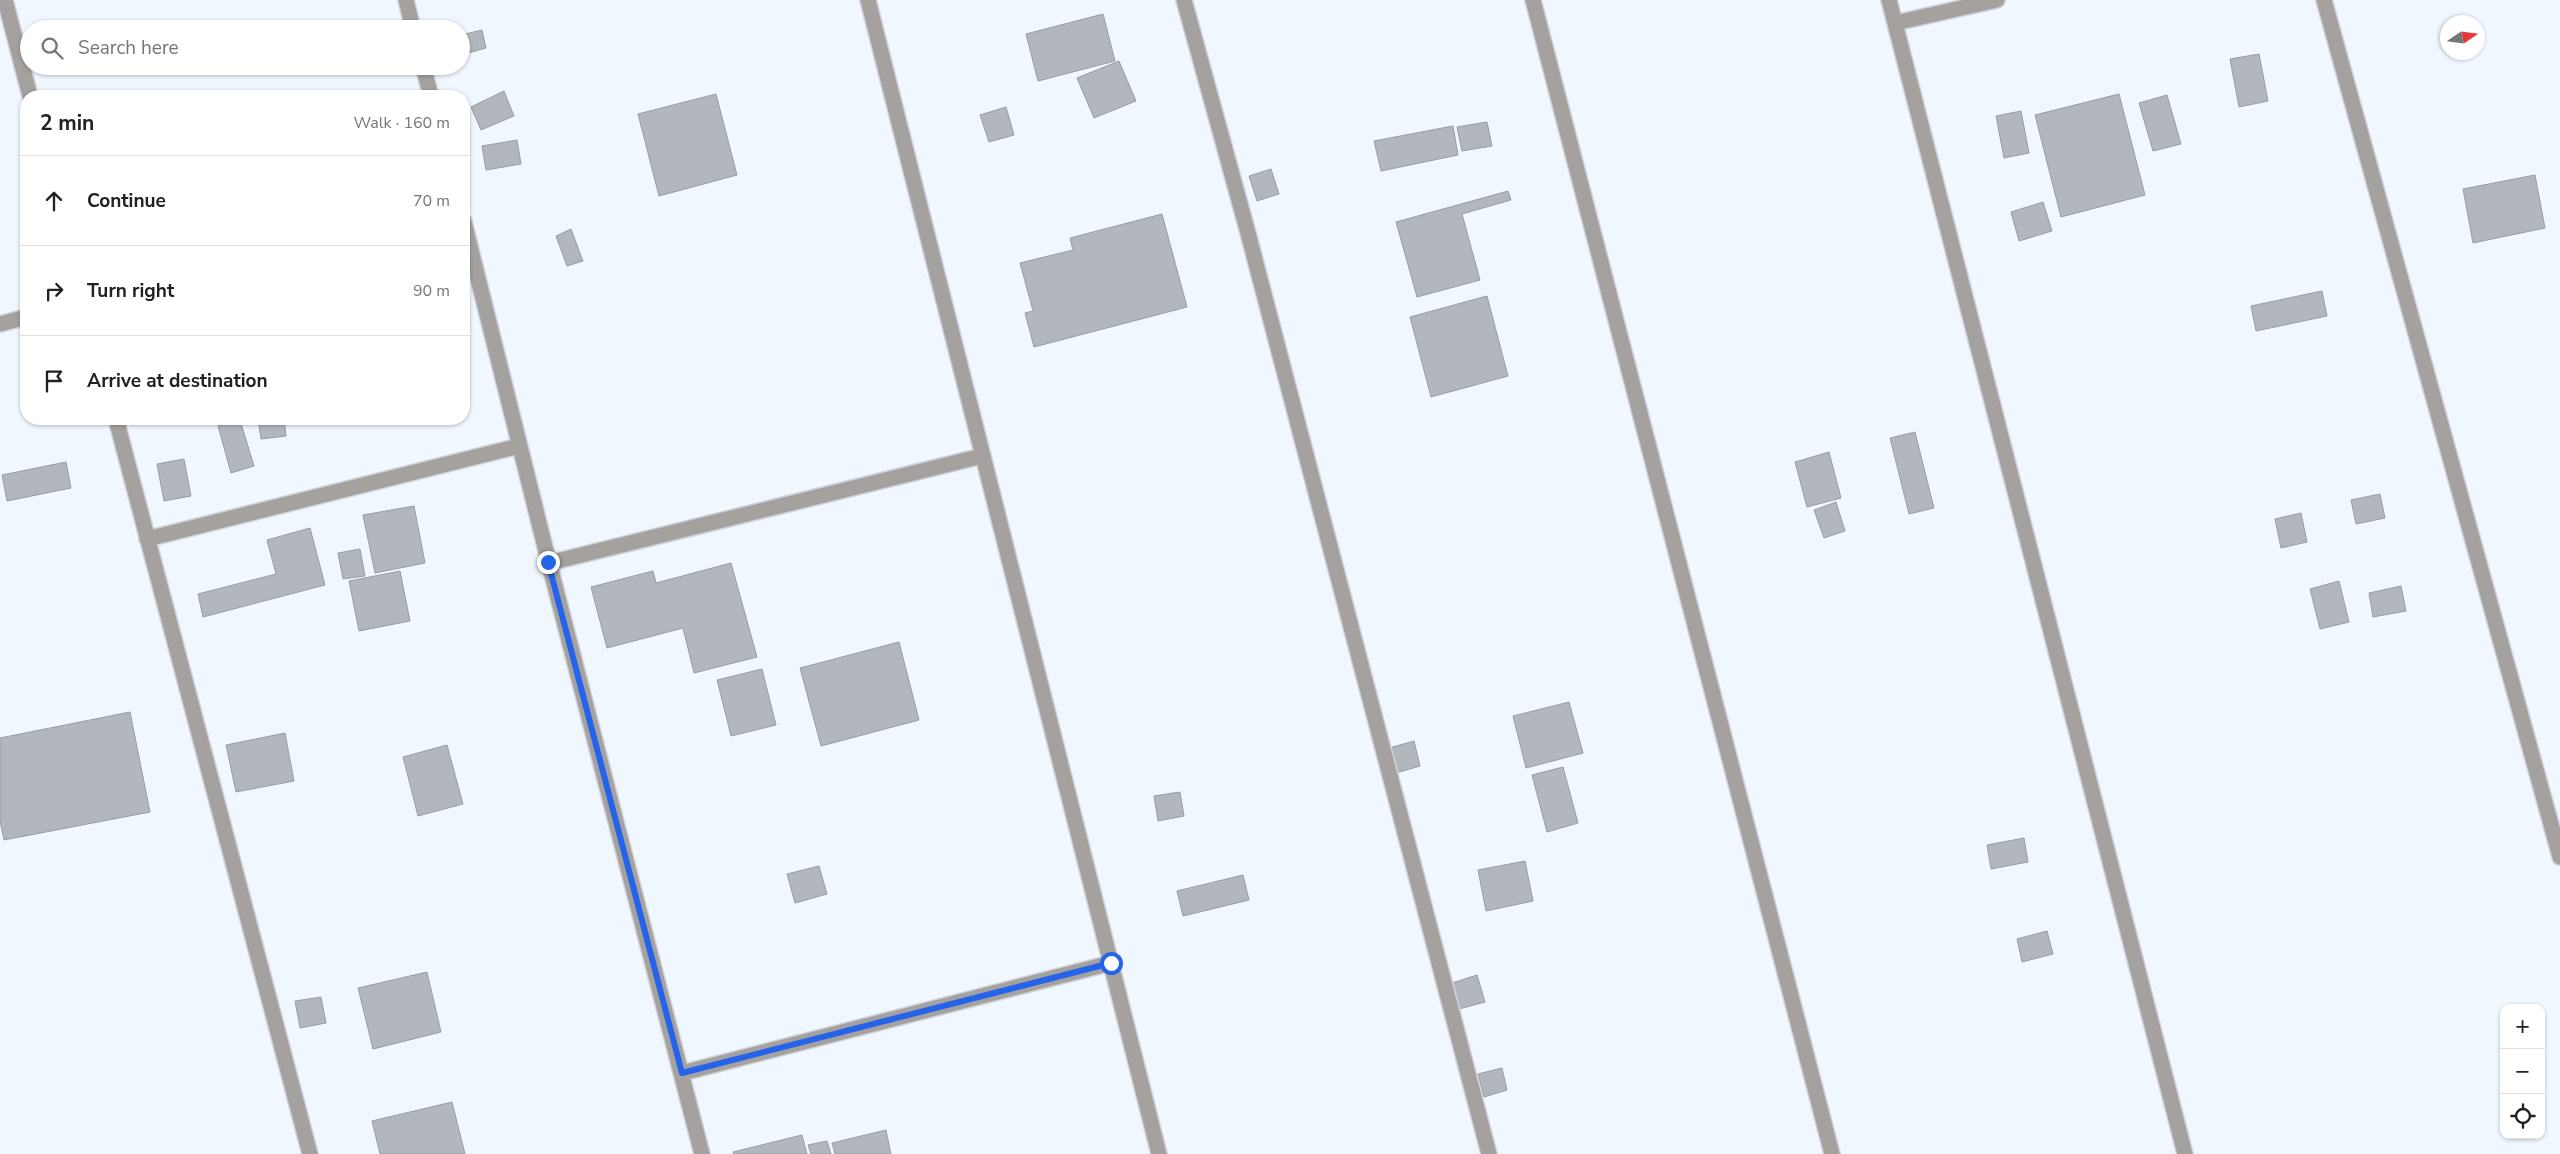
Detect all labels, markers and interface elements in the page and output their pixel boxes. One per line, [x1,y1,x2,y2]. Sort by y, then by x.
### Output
north arrow [2440,15,2485,60]
search box [20,20,470,75]
icon: search [38,34,66,62]
text: Search here [78,35,179,61]
text: 2 min [40,109,94,137]
text: Walk · 160 m [354,112,450,134]
icon: ahead [40,187,68,215]
text: Continue [87,188,166,214]
text: 70 m [413,190,450,212]
icon: right [40,277,68,305]
text: Turn right [87,278,174,304]
text: 90 m [413,280,450,302]
icon: arrive [40,367,68,395]
text: Arrive at destination [87,368,268,394]
route end [537,551,560,574]
route start [1100,952,1123,975]
map controls [2500,1004,2545,1139]
button: + [2500,1004,2545,1049]
button: − [2500,1049,2545,1094]
button: locate [2500,1094,2545,1139]

